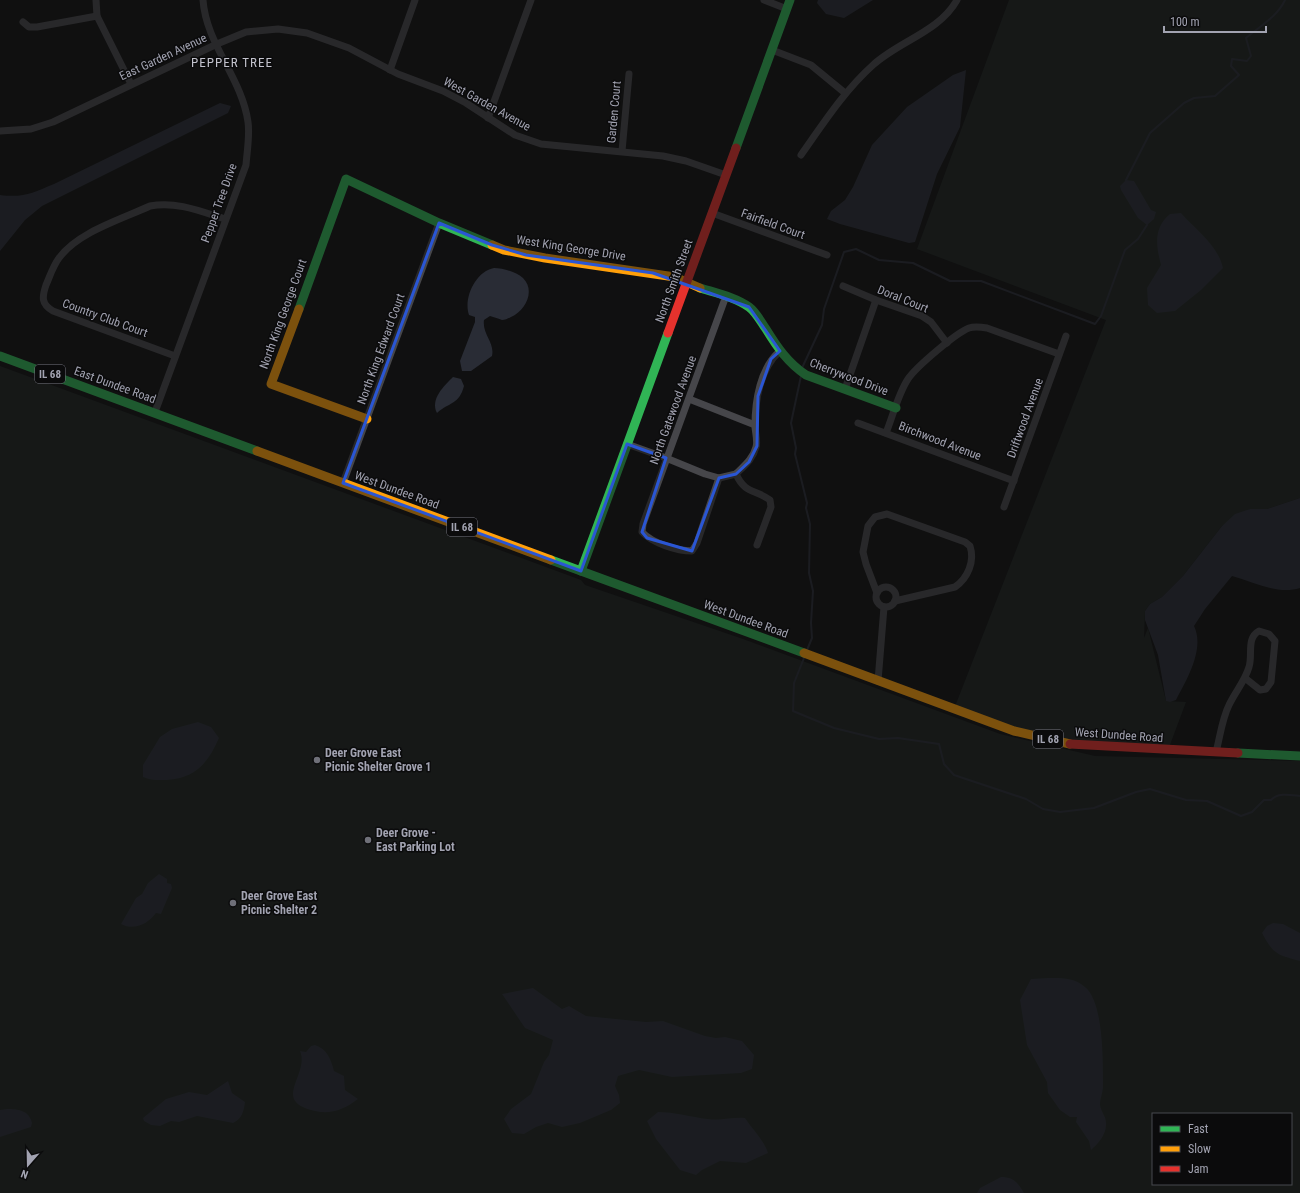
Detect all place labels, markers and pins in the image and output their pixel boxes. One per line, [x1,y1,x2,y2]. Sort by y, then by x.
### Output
place label: Deer Grove East Picnic Shelter Grove 1 [325,746,431,774]
marker: Deer Grove East Picnic Shelter Grove 1 [312,755,322,765]
place label: Deer Grove - East Parking Lot [376,826,455,854]
marker: Deer Grove - East Parking Lot [363,835,373,845]
place label: Deer Grove East Picnic Shelter 2 [241,889,317,917]
marker: Deer Grove East Picnic Shelter 2 [228,898,238,908]

